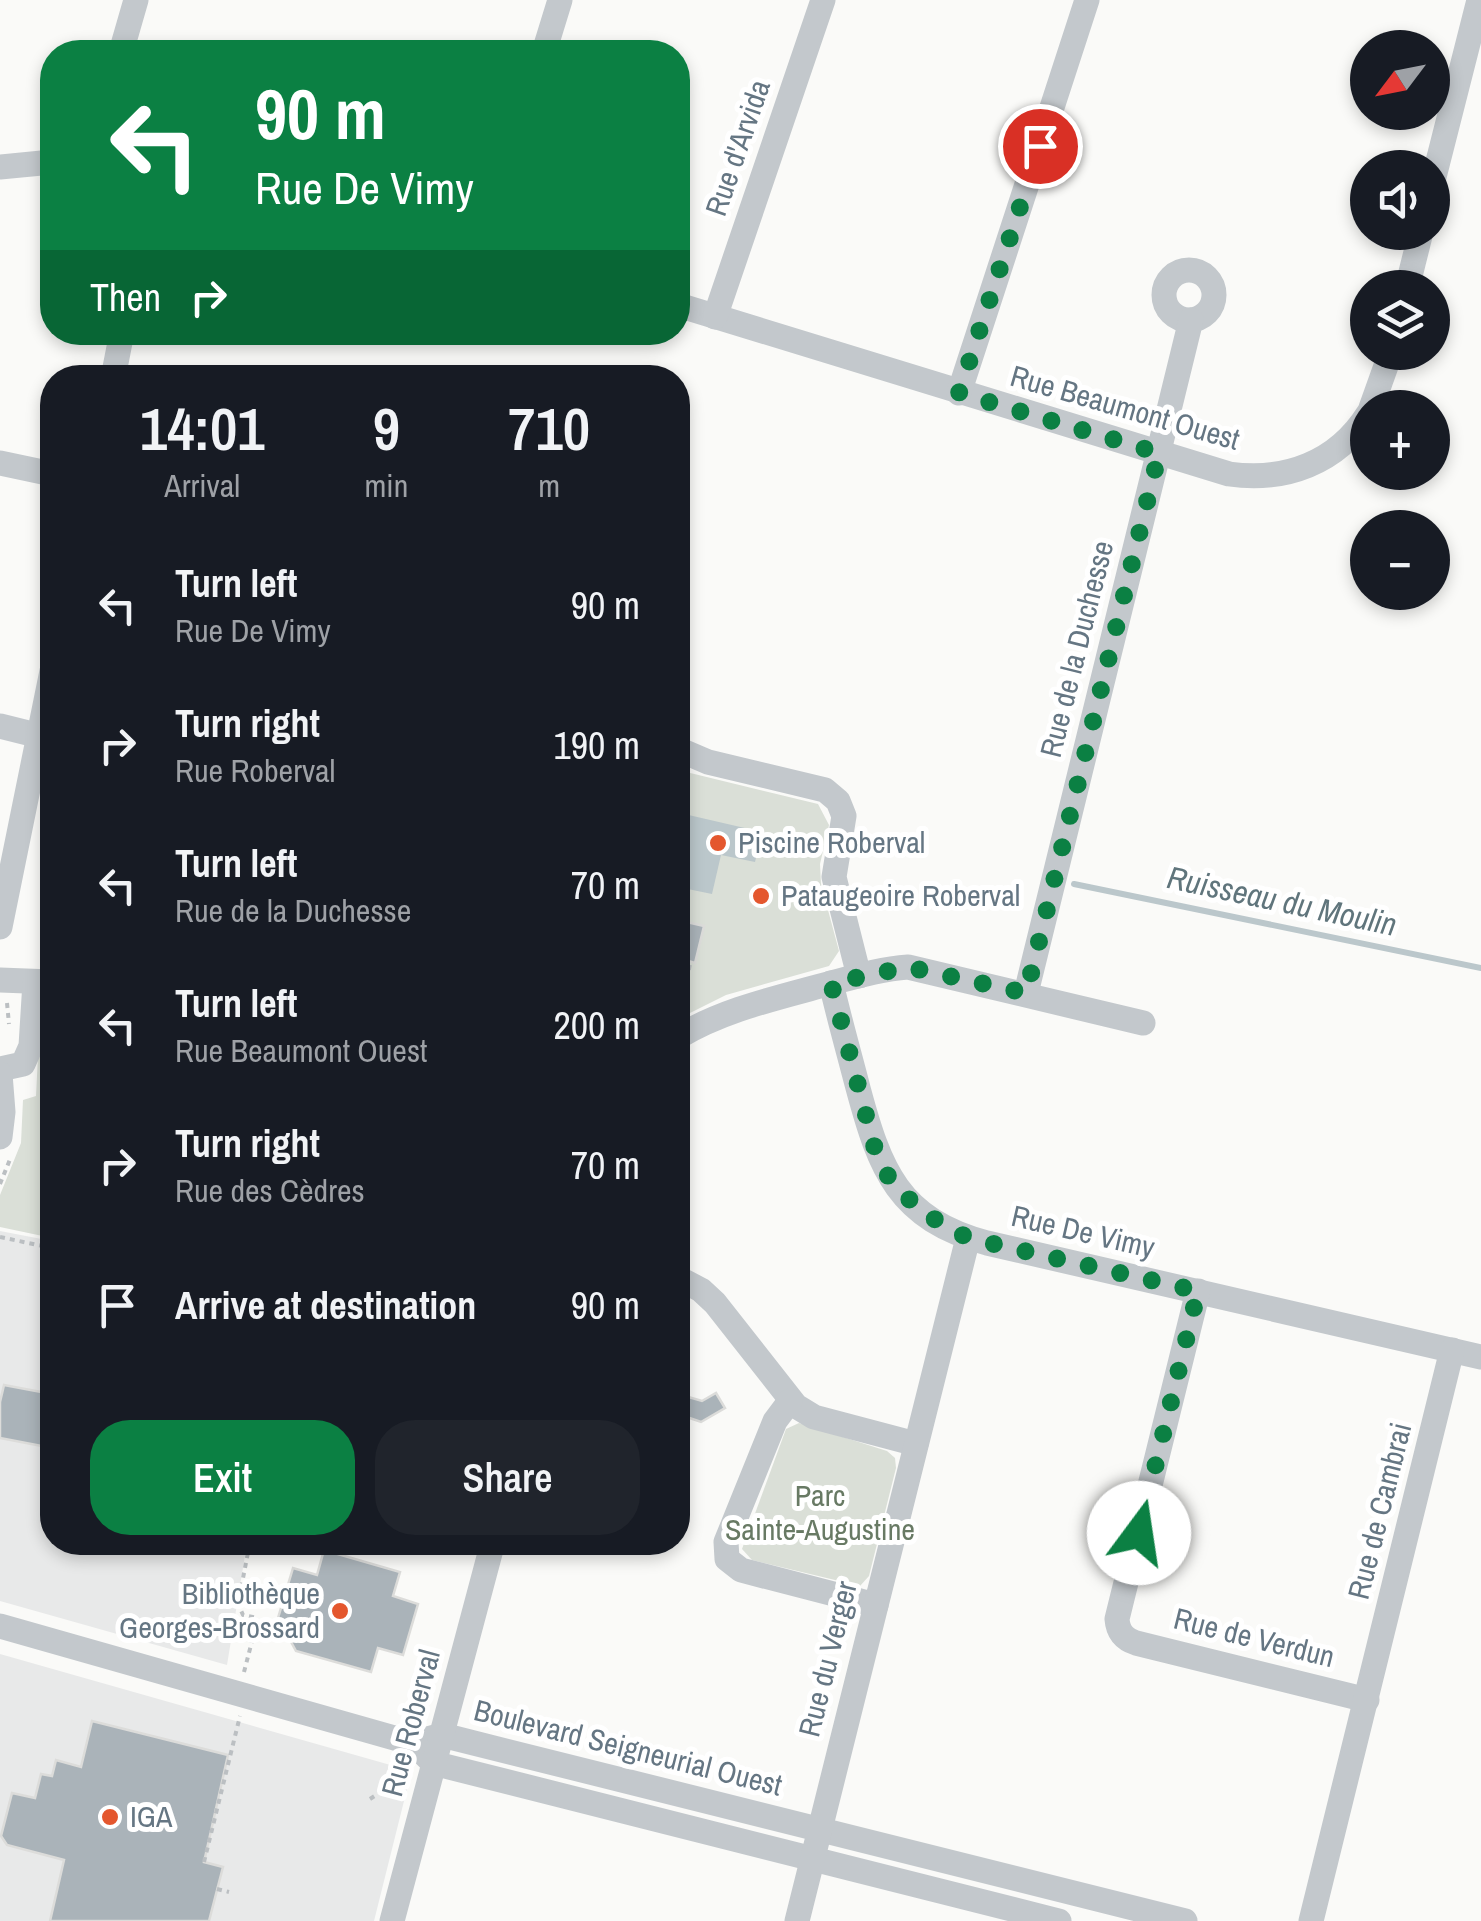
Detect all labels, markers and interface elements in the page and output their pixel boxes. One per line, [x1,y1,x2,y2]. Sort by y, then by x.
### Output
north arrow [1350,30,1450,130]
map controls [1350,30,1450,610]
text: 90 m [255,67,386,161]
street label: Rue d'Arvida [695,74,779,221]
icon: left [90,80,220,210]
pin [998,104,1083,189]
icon: arrive [1013,119,1068,174]
button: sound [1350,150,1450,250]
text: Rue De Vimy [255,157,474,218]
icon: right [181,270,236,325]
button: layers [1350,270,1450,370]
text: Then [90,272,161,323]
street label: Rue Beaumont Ouest [1006,355,1245,459]
text: 14:01 [140,388,265,469]
text: 9 [373,388,400,469]
text: 710 [508,388,590,469]
button: + [1350,390,1450,490]
text: Arrival [164,464,240,507]
text: min [365,464,408,507]
text: m [538,464,560,507]
button: − [1350,510,1450,610]
street label: Rue de la Duchesse [1030,536,1122,761]
text: Turn left [175,558,297,609]
icon: left [90,578,145,633]
text: 90 m [571,580,640,631]
text: Rue De Vimy [175,609,331,652]
text: Turn right [175,698,320,749]
icon: right [90,718,145,773]
text: 190 m [553,720,640,771]
text: Rue Roberval [175,749,335,792]
place label: Piscine Roberval [738,822,925,862]
marker: Piscine Roberval [707,832,729,854]
text: Turn left [175,838,297,889]
water label: Ruisseau du Moulin [1163,855,1401,946]
icon: left [90,858,145,913]
text: 70 m [571,860,640,911]
place label: Pataugeoire Roberval [781,875,1020,915]
marker: Pataugeoire Roberval [750,885,772,907]
text: Rue de la Duchesse [175,889,411,932]
text: Turn left [175,978,297,1029]
icon: left [90,998,145,1053]
text: 200 m [553,1000,640,1051]
text: Rue Beaumont Ouest [175,1029,427,1072]
text: Turn right [175,1118,320,1169]
icon: right [90,1138,145,1193]
text: 70 m [571,1140,640,1191]
text: Rue des Cèdres [175,1169,365,1212]
street label: Rue De Vimy [1008,1195,1159,1267]
icon: arrive [90,1278,145,1333]
text: Arrive at destination [175,1280,476,1331]
text: 90 m [571,1280,640,1331]
street label: Rue de Cambrai [1338,1418,1420,1603]
button: Exit [90,1420,355,1535]
button: Share [375,1420,640,1535]
park label: Parc Sainte-Augustine [725,1475,915,1549]
position arrow [1087,1481,1191,1585]
place label: Bibliothèque Georges-Brossard [119,1573,320,1647]
street label: Rue du Verger [788,1576,866,1741]
street label: Rue de Verdun [1170,1598,1339,1676]
marker: Bibliothèque Georges-Brossard [329,1600,351,1622]
street label: Rue Roberval [371,1645,449,1801]
street label: Boulevard Seigneurial Ouest [470,1689,786,1805]
place label: IGA [130,1796,173,1836]
marker: IGA [99,1806,121,1828]

